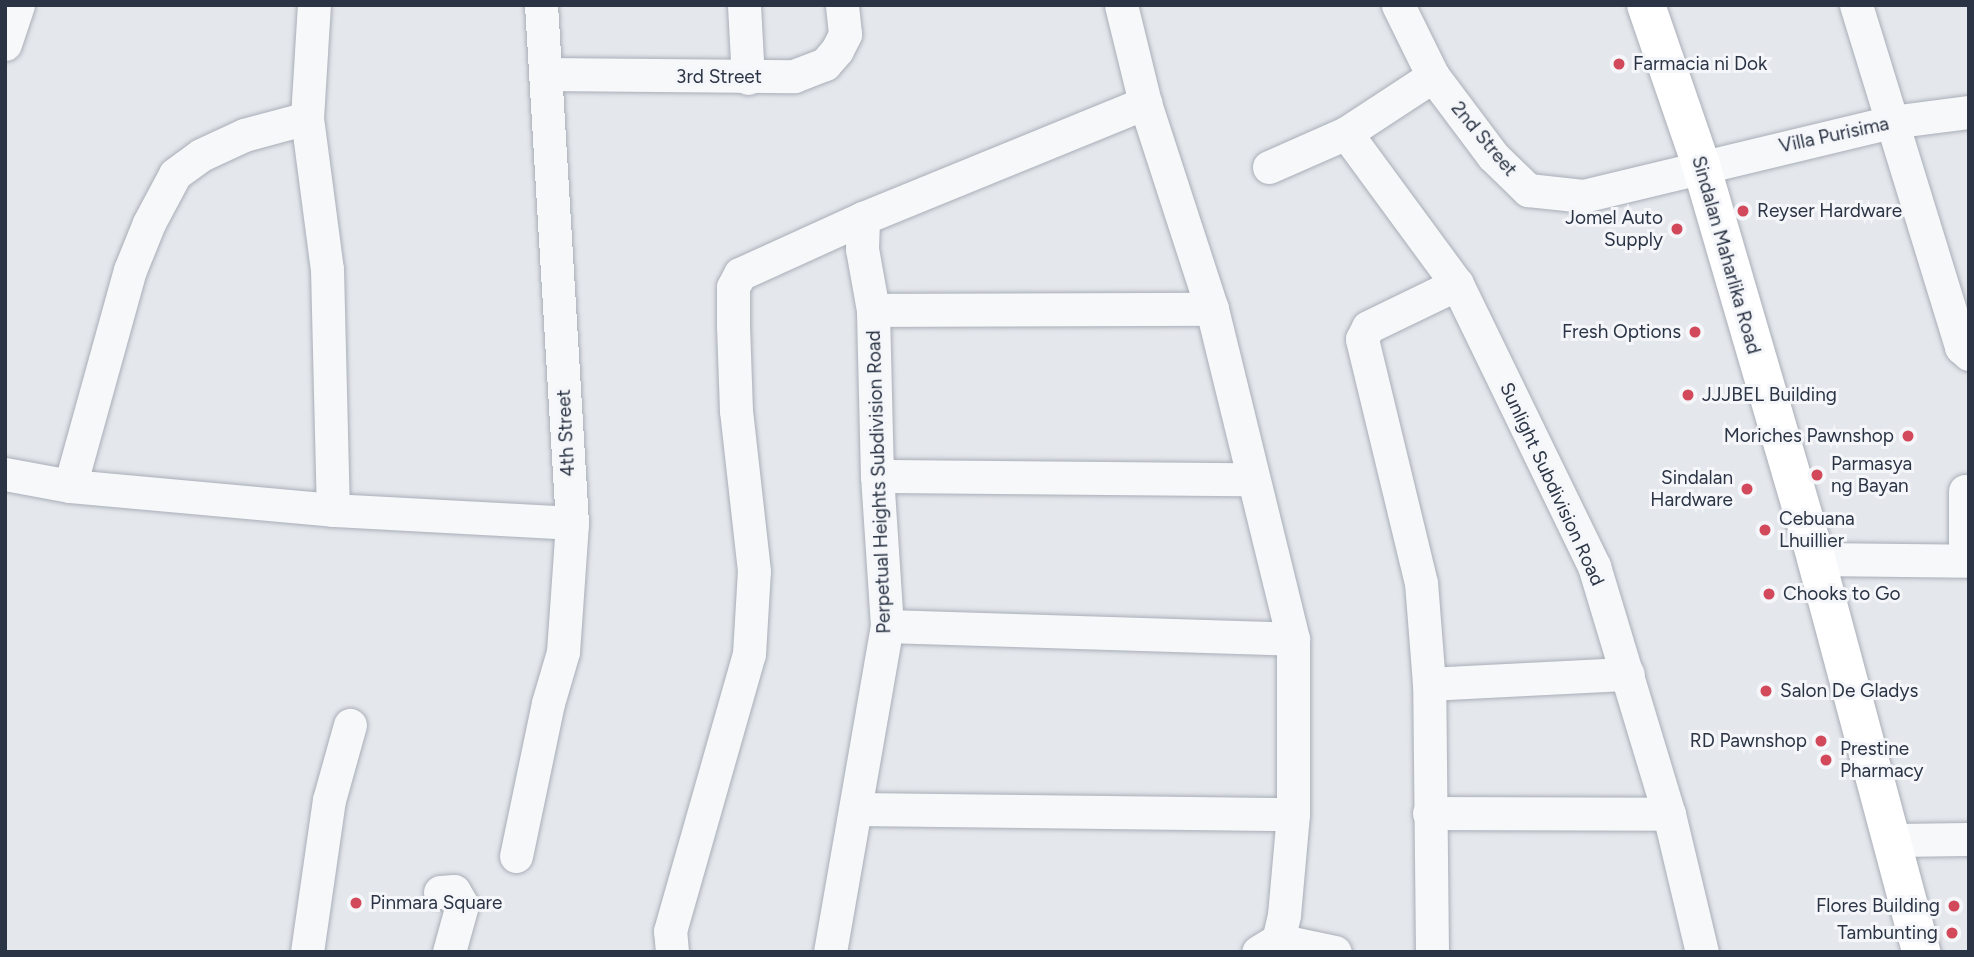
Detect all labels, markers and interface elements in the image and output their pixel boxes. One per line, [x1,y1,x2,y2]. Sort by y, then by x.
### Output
place label: Farmacia ni Dok [1633,53,1767,75]
marker: Farmacia ni Dok [1611,56,1627,72]
street label: 3rd Street [676,66,762,88]
street label: 2nd Street [1446,97,1522,181]
street label: Villa Purisima [1777,112,1891,158]
street label: Sindalan Maharlika Road [1687,153,1765,357]
place label: Reyser Hardware [1757,200,1902,222]
marker: Reyser Hardware [1735,203,1751,219]
place label: Jomel Auto Supply [1565,207,1663,251]
marker: Jomel Auto Supply [1669,221,1685,237]
place label: Fresh Options [1562,321,1681,343]
marker: Fresh Options [1687,324,1703,340]
street label: Perpetual Heights Subdivision Road [862,330,896,634]
street label: Sunlight Subdivision Road [1495,379,1609,589]
place label: JJJBEL Building [1702,384,1837,406]
marker: JJJBEL Building [1680,387,1696,403]
street label: 4th Street [552,389,580,477]
place label: Moriches Pawnshop [1724,425,1894,447]
marker: Moriches Pawnshop [1900,428,1916,444]
place label: Parmasya ng Bayan [1831,453,1912,497]
place label: Sindalan Hardware [1650,467,1733,511]
marker: Parmasya ng Bayan [1809,467,1825,483]
marker: Sindalan Hardware [1739,481,1755,497]
place label: Cebuana Lhuillier [1779,508,1855,552]
marker: Cebuana Lhuillier [1757,522,1773,538]
place label: Chooks to Go [1783,583,1900,605]
marker: Chooks to Go [1761,586,1777,602]
place label: Salon De Gladys [1780,680,1918,702]
marker: Salon De Gladys [1758,683,1774,699]
place label: RD Pawnshop [1690,730,1807,752]
marker: RD Pawnshop [1813,733,1829,749]
place label: Prestine Pharmacy [1840,738,1924,782]
marker: Prestine Pharmacy [1818,752,1834,768]
place label: Pinmara Square [370,892,502,914]
marker: Pinmara Square [348,895,364,911]
place label: Flores Building [1816,895,1940,917]
marker: Flores Building [1946,898,1962,914]
place label: Tambunting [1837,922,1938,944]
marker: Tambunting [1944,925,1960,941]

